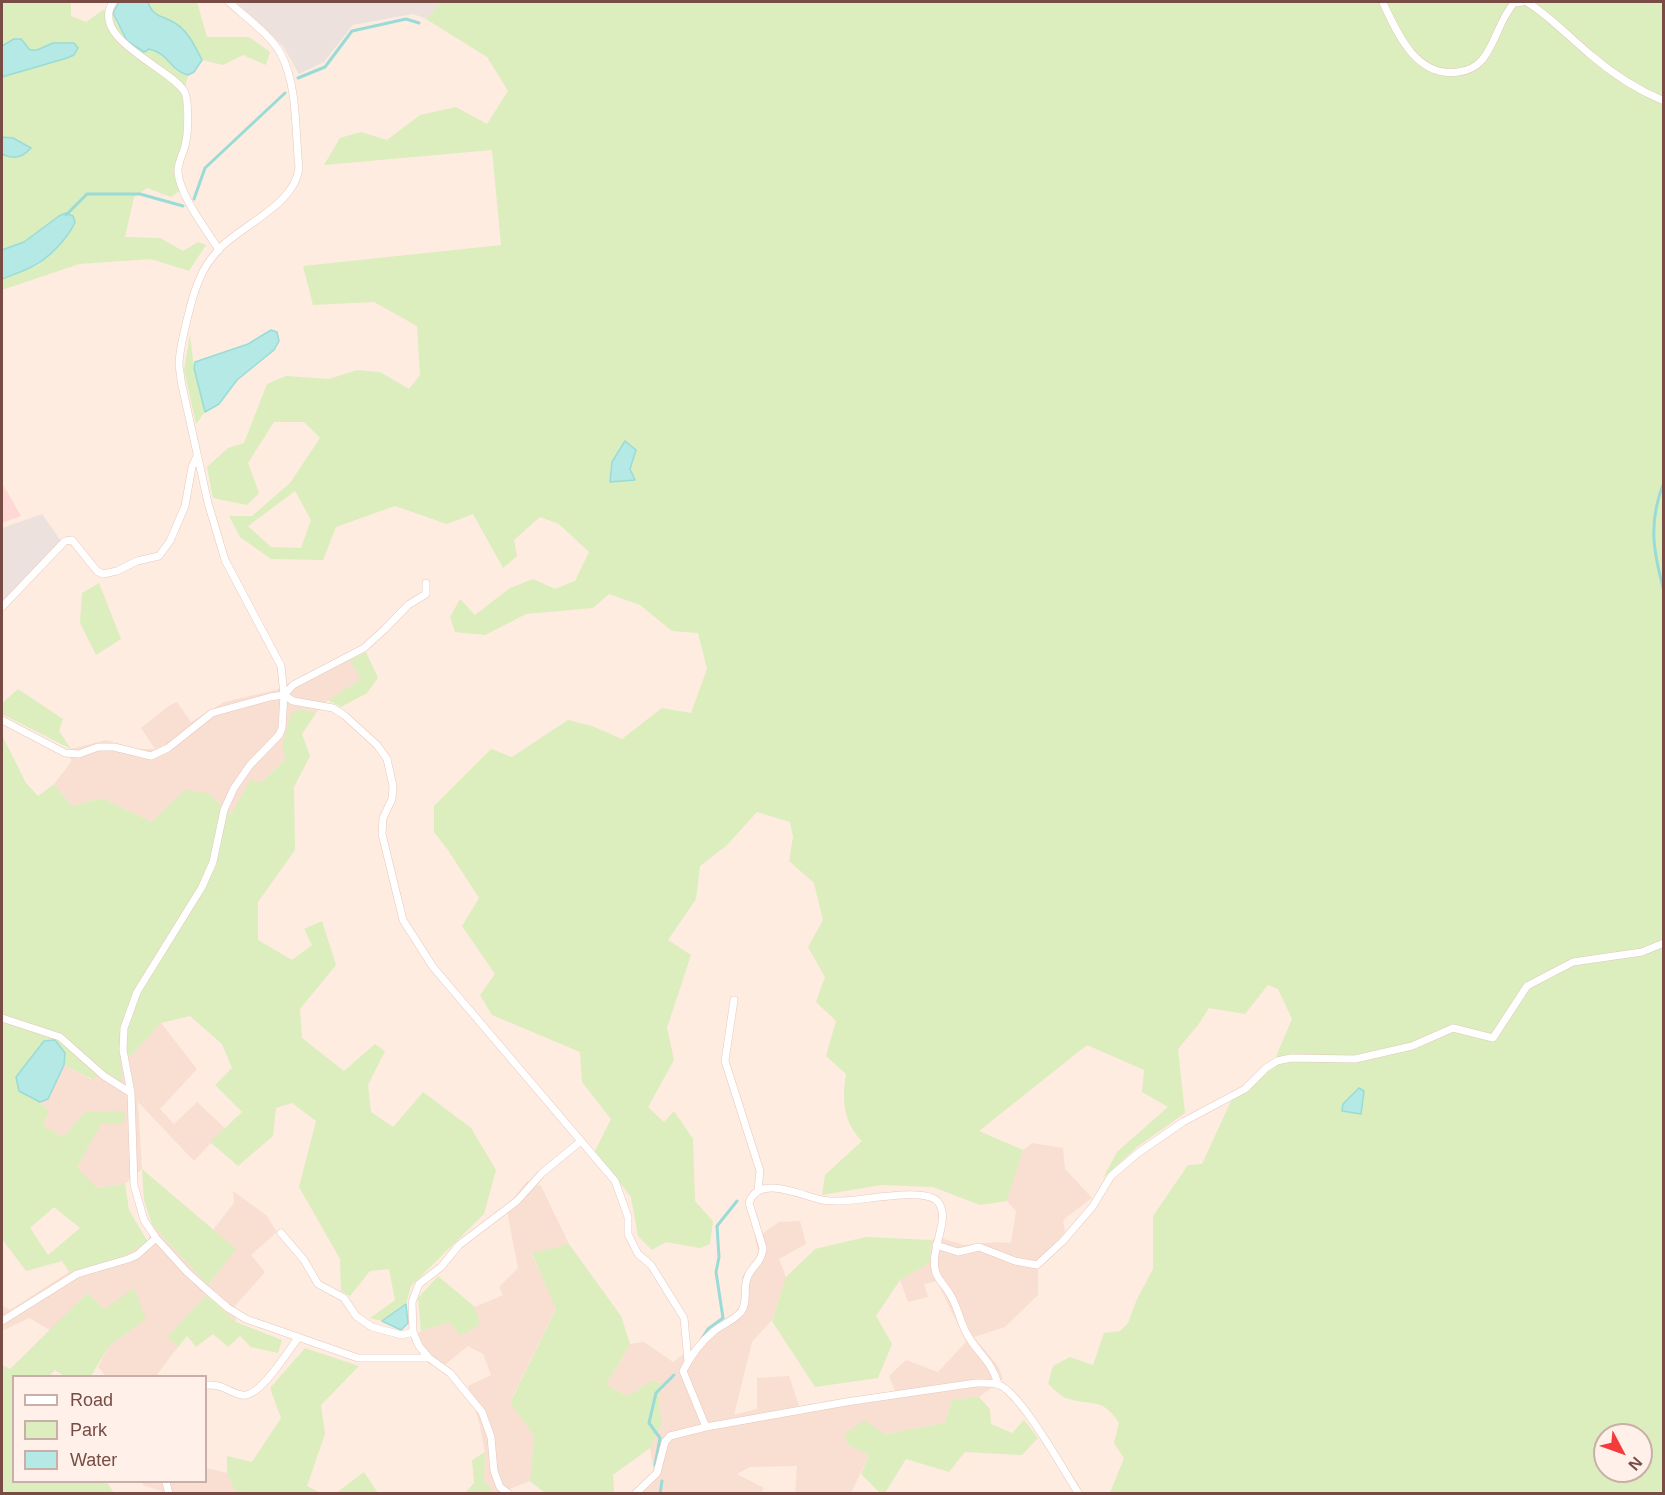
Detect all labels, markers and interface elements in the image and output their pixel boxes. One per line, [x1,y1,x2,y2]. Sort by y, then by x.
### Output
legend [12,1375,207,1483]
text: Road [70,1390,113,1410]
text: Park [70,1420,107,1440]
north arrow [1593,1423,1653,1483]
text: Water [70,1450,117,1470]
text: N [1625,1454,1646,1474]

